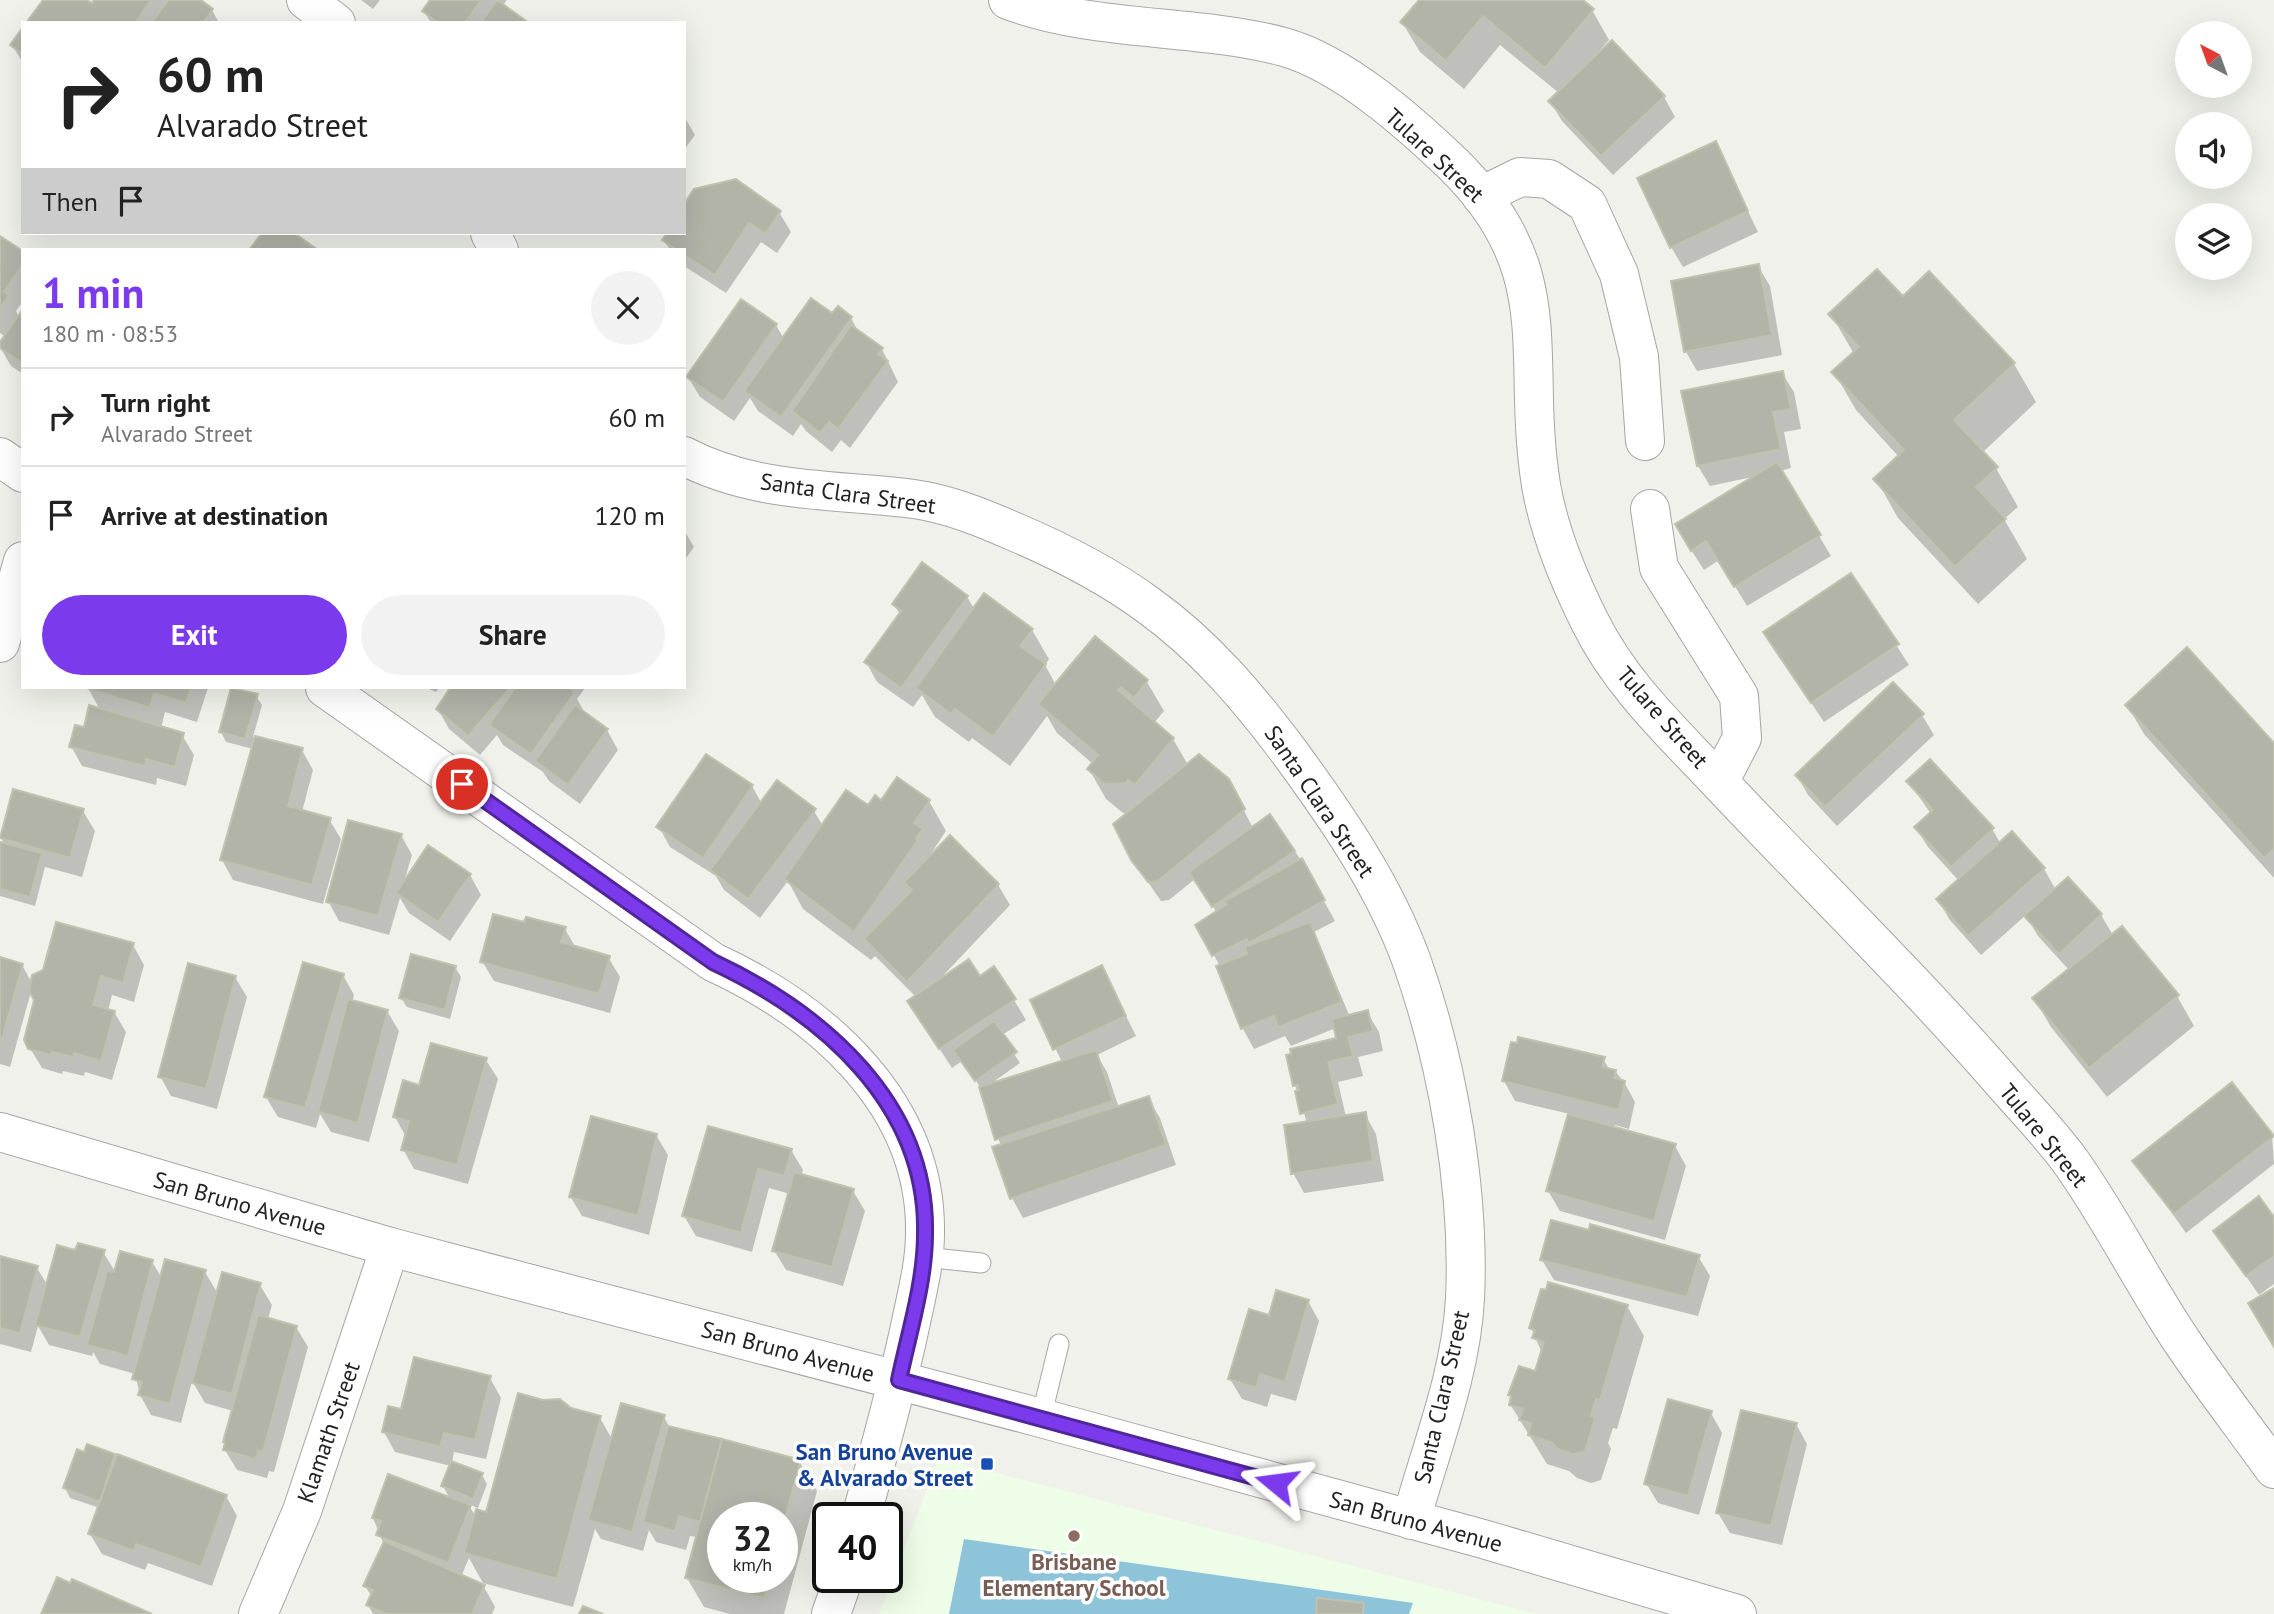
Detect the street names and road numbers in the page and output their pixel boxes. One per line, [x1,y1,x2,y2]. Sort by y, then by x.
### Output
street label: Tulare Street [1379,102,1491,208]
street label: Santa Clara Street [758,466,938,520]
street label: Tulare Street [1611,660,1715,774]
street label: Santa Clara Street [1259,720,1382,883]
street label: Tulare Street [1993,1077,2095,1193]
street label: San Bruno Avenue [150,1165,330,1241]
street label: Santa Clara Street [1407,1307,1475,1486]
street label: San Bruno Avenue [698,1314,878,1388]
street label: Klamath Street [290,1357,366,1506]
street label: San Bruno Avenue [1326,1484,1506,1558]

